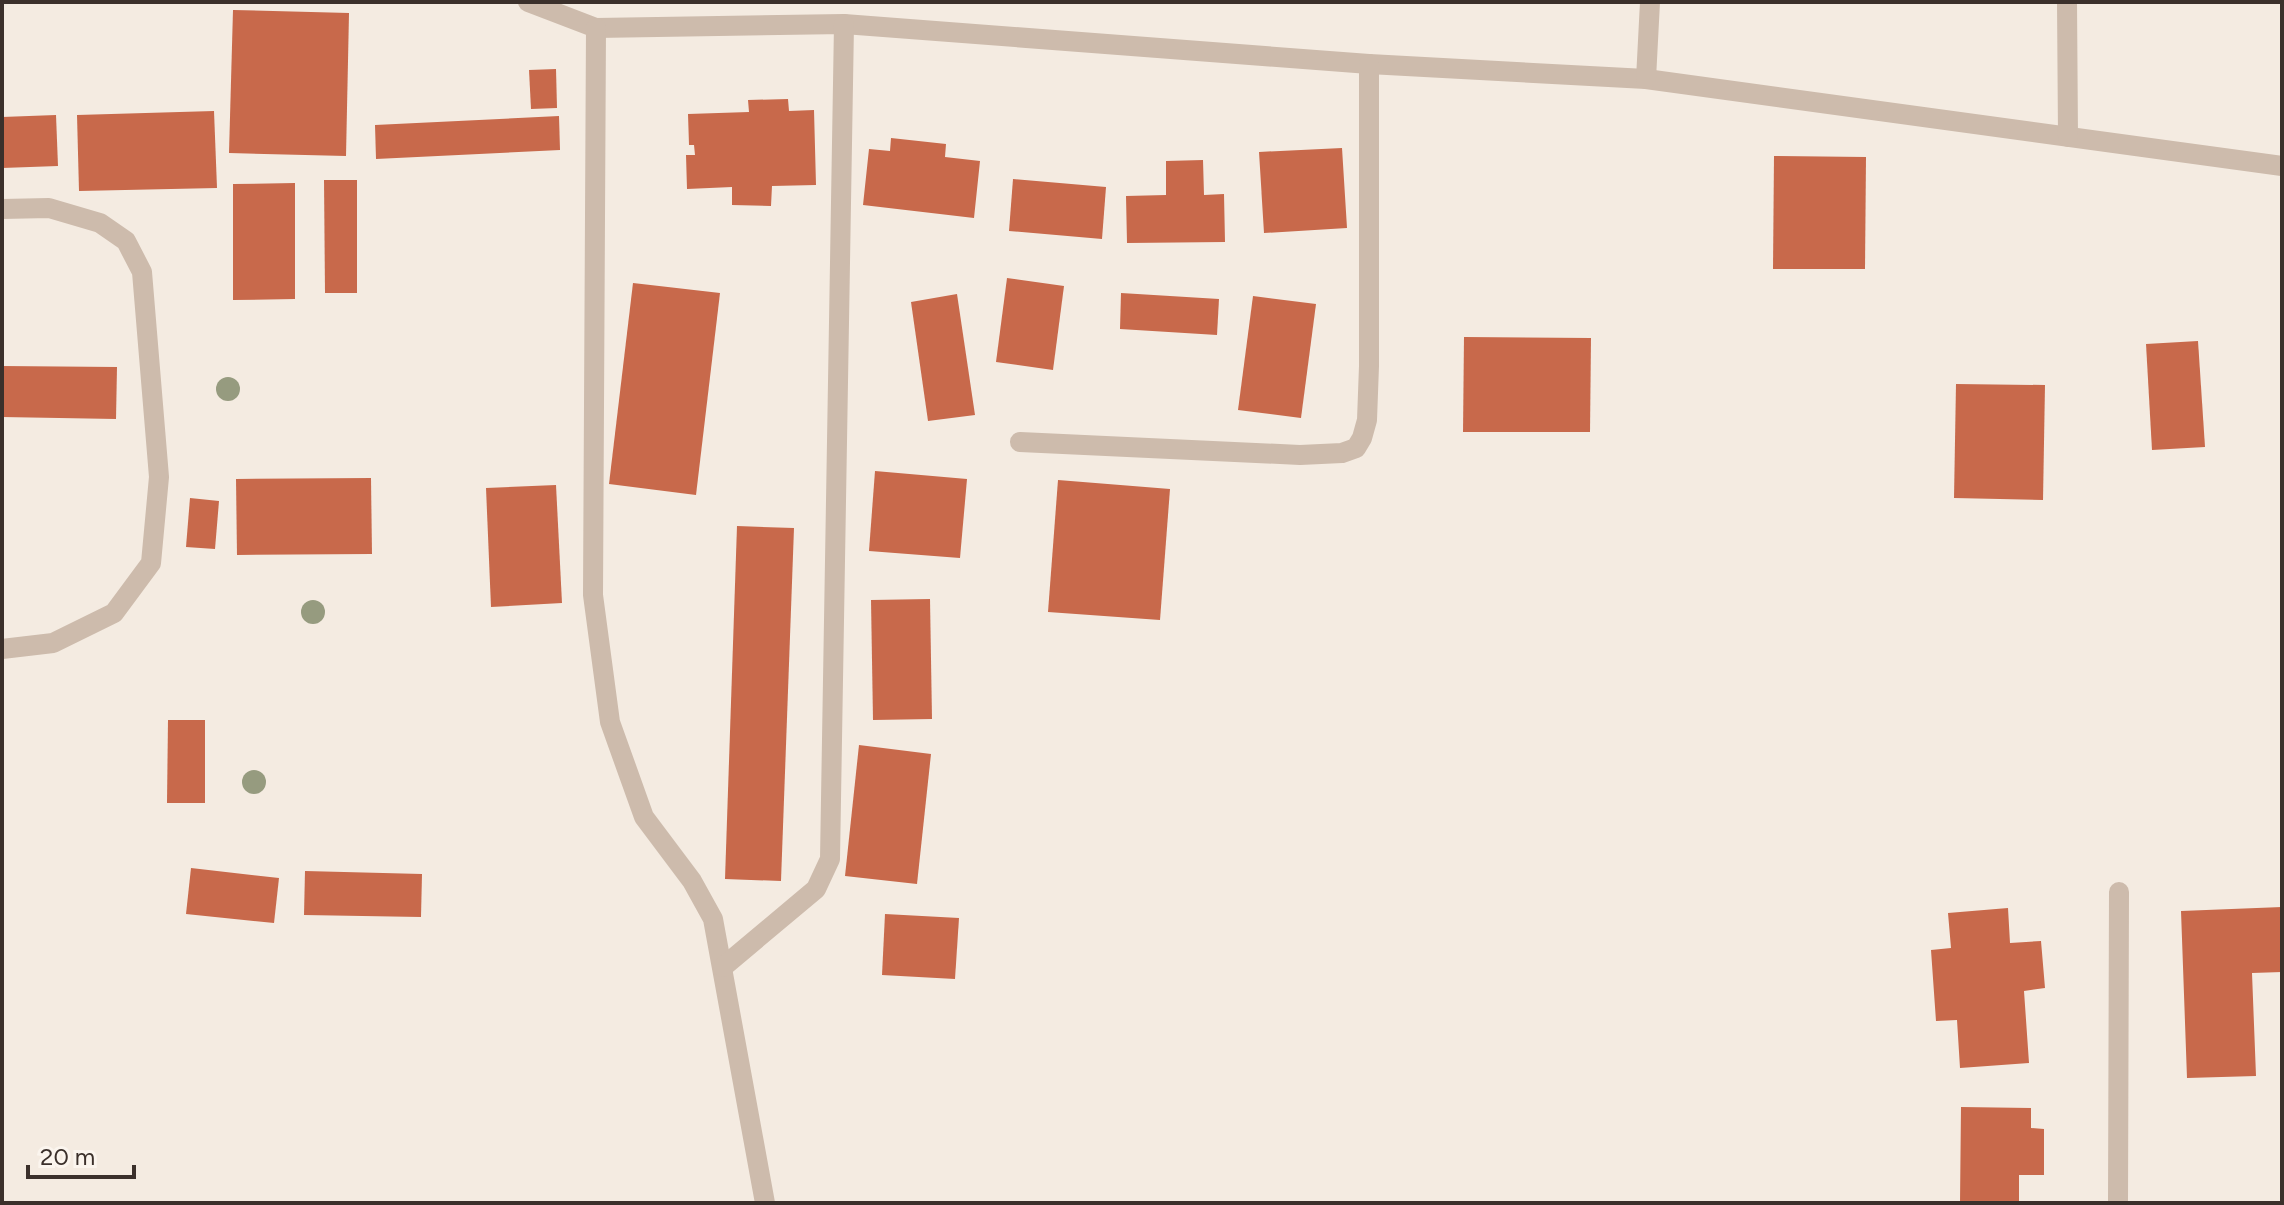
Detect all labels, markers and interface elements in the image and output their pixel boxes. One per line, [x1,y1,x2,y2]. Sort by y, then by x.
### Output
scale bar [28,1129,134,1179]
text: 20 m [40,1142,95,1171]

